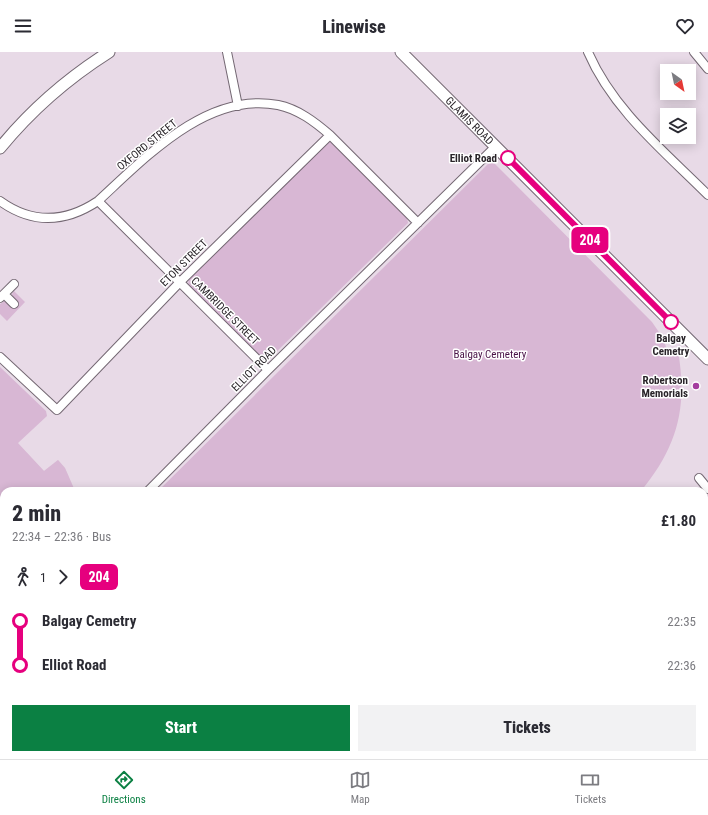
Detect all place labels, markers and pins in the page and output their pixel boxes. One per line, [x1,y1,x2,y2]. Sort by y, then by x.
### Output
marker: Elliot Road [500,150,516,166]
place label: Elliot Road [450,152,497,165]
marker: Balgay Cemetry [663,314,679,330]
place label: Balgay Cemetry [653,332,690,358]
place label: Robertson Memorials [641,374,688,400]
marker: Robertson Memorials [691,381,701,391]

